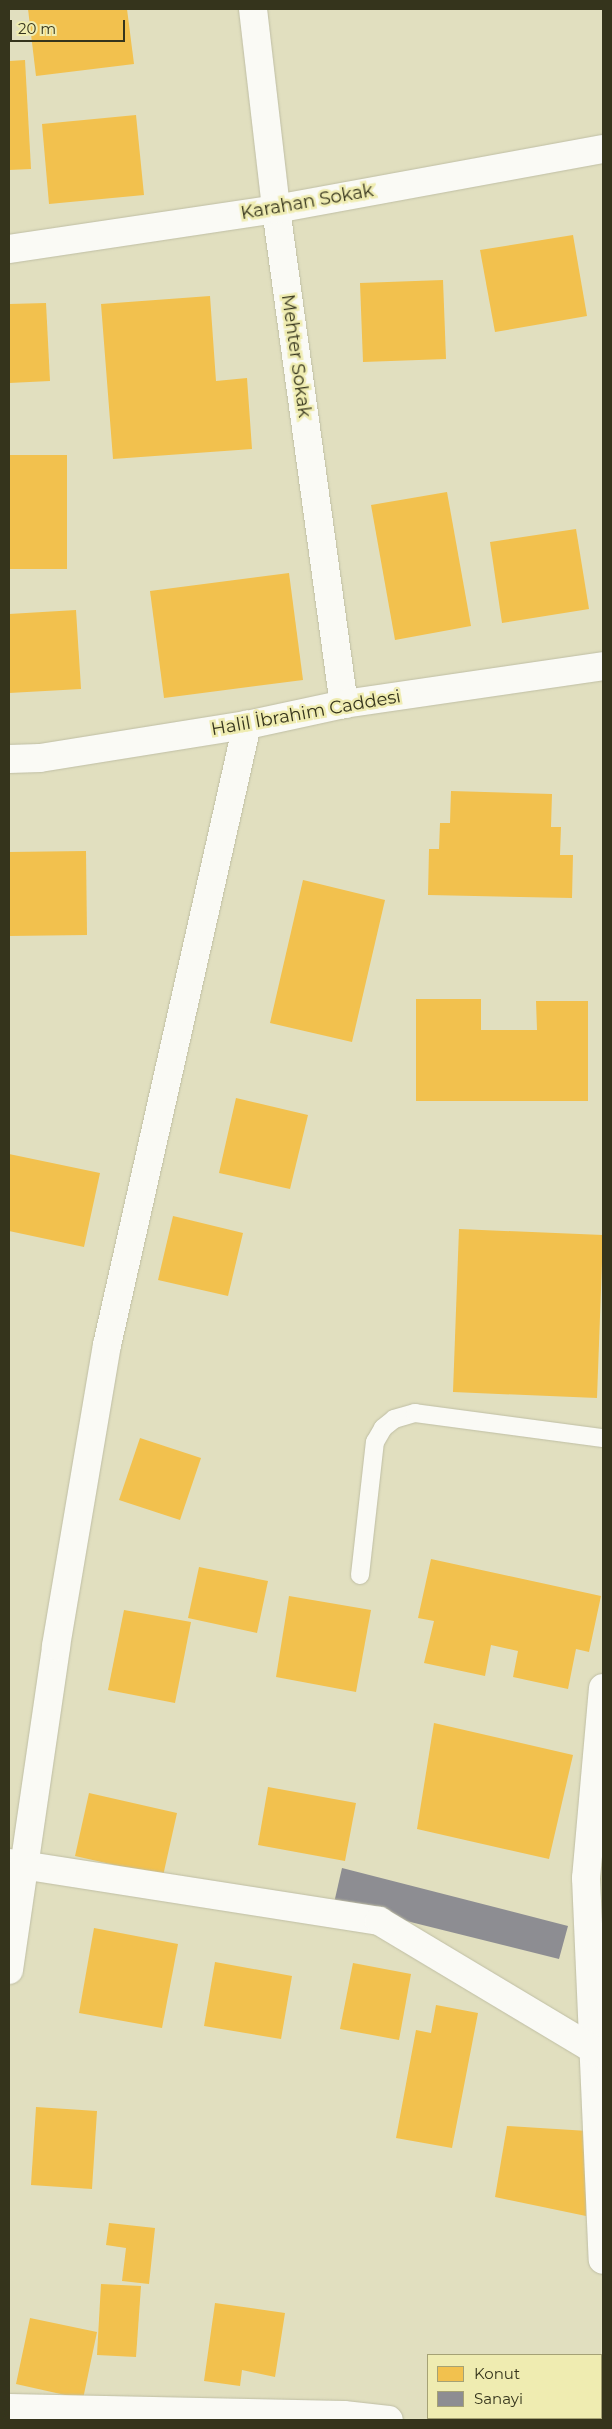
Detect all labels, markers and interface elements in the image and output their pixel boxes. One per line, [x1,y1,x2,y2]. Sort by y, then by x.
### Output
scale bar [12,10,128,42]
text: 20 m [18,19,56,38]
street label: Karahan Sokak [239,180,375,224]
street label: Mehter Sokak [277,293,315,419]
street label: Halil İbrahim Caddesi [209,686,403,740]
legend [427,2354,602,2419]
text: Konut [474,2364,520,2383]
text: Sanayi [474,2389,523,2408]

